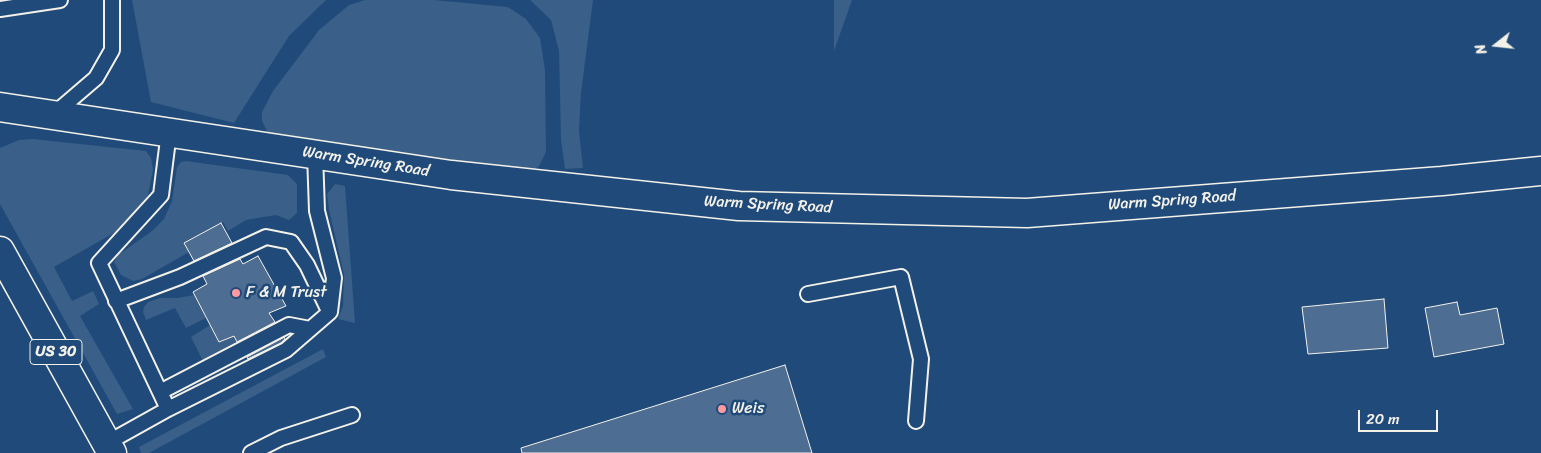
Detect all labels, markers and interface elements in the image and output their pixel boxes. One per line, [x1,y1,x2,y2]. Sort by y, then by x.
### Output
north arrow [1471,20,1521,70]
text: N [1468,41,1494,57]
street label: Warm Spring Road [301,143,431,181]
street label: Warm Spring Road [1107,187,1237,215]
street label: Warm Spring Road [704,192,832,218]
place label: F & M Trust [246,283,327,303]
marker: F & M Trust [230,287,242,299]
road number: US 30 [30,340,82,364]
place label: Weis [732,399,764,419]
scale bar [1361,400,1441,432]
marker: Weis [716,403,728,415]
text: 20 m [1366,406,1400,432]

